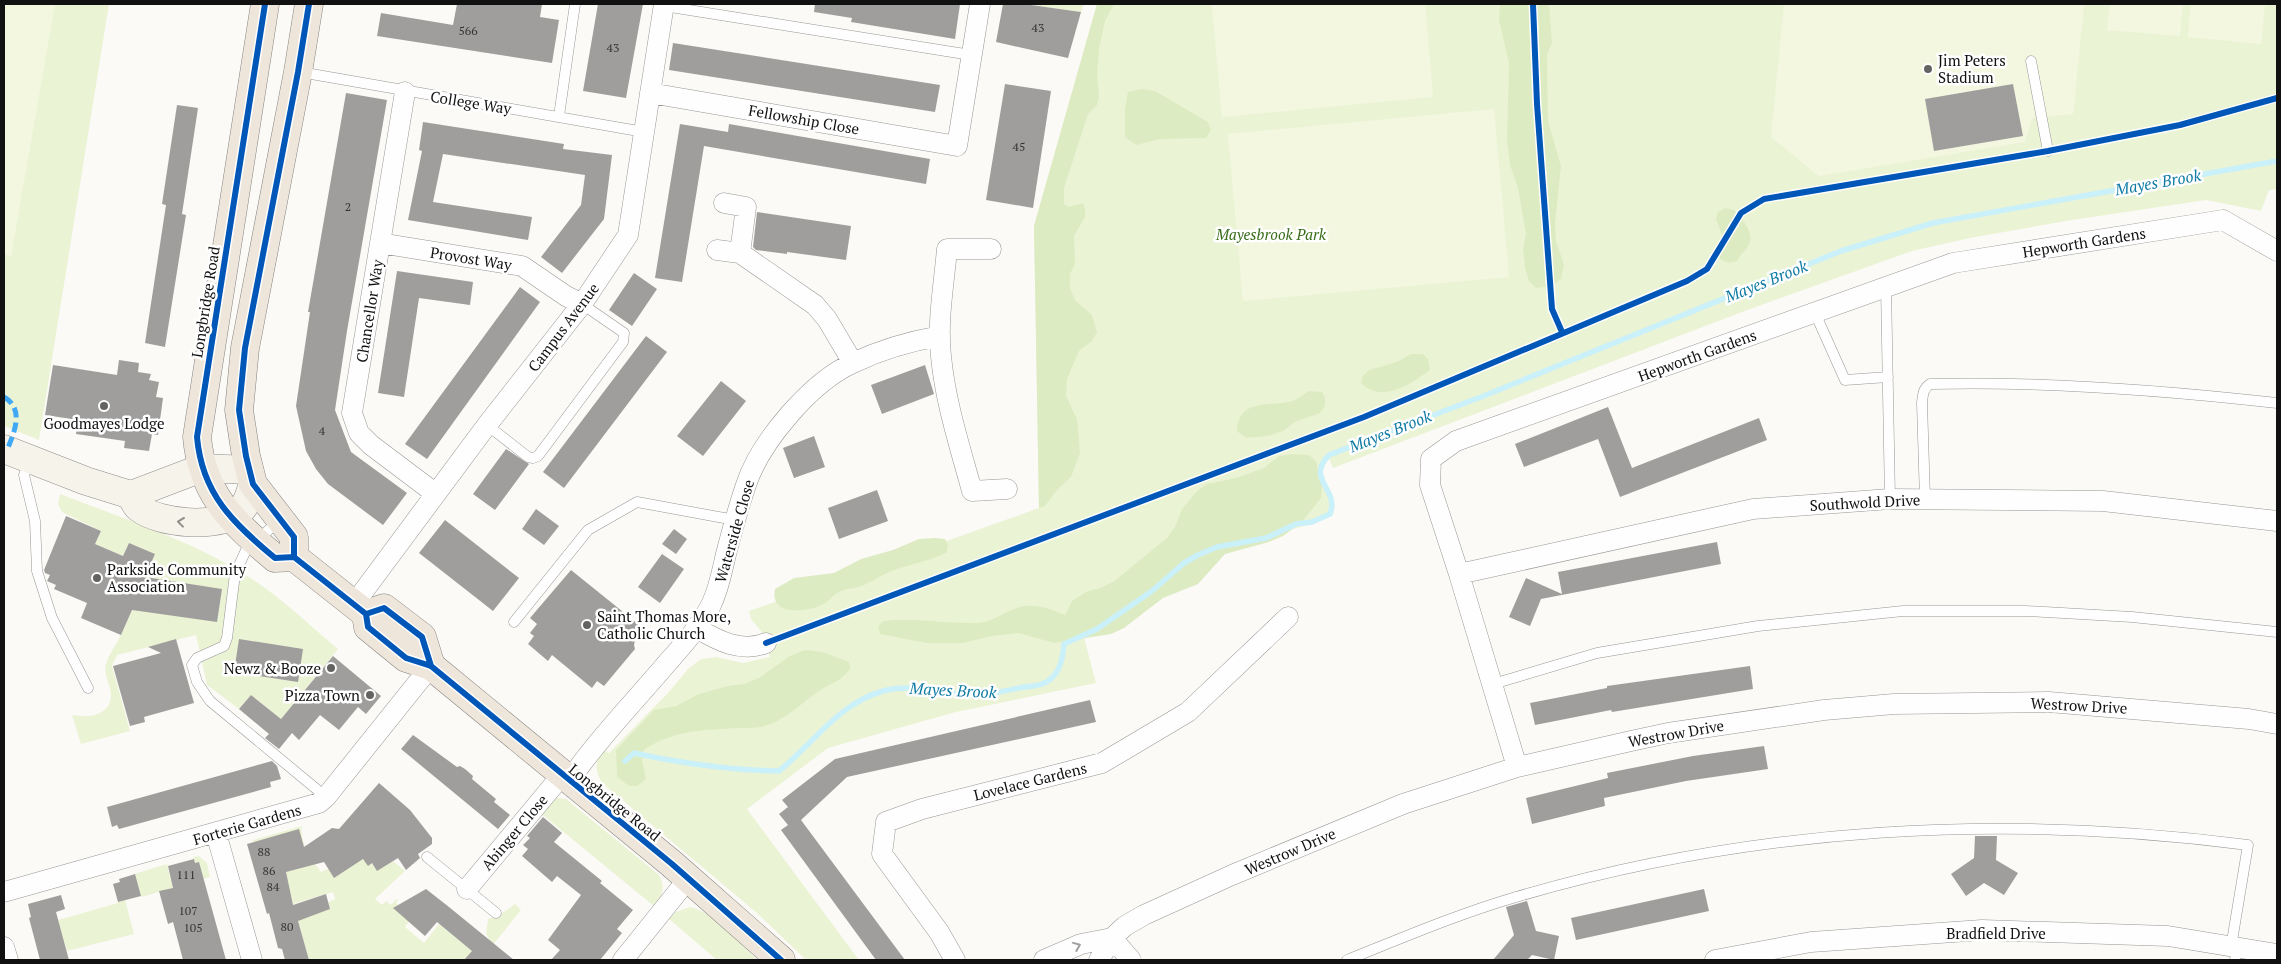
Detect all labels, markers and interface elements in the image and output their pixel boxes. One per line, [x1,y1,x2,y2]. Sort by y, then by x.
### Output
house number: 43 [1032,20,1044,35]
house number: 566 [458,23,478,38]
house number: 43 [607,40,619,55]
place label: Jim Peters Stadium [1938,50,2006,87]
marker: Jim Peters Stadium [1922,63,1934,75]
street label: College Way [429,86,513,118]
street label: Fellowship Close [747,99,861,139]
house number: 45 [1013,139,1025,154]
water label: Mayes Brook [2112,164,2203,201]
house number: 2 [345,199,351,214]
street label: Hepworth Gardens [2021,222,2147,262]
park label: Mayesbrook Park [1215,224,1327,244]
street label: Provost Way [429,242,514,274]
street label: Longbridge Road [186,245,224,359]
water label: Mayes Brook [1721,254,1811,308]
street label: Chancellor Way [351,258,387,364]
street label: Campus Avenue [523,279,603,375]
street label: Hepworth Gardens [1635,324,1759,386]
marker: Goodmayes Lodge [98,400,110,412]
water label: Mayes Brook [1345,404,1435,458]
place label: Goodmayes Lodge [43,413,165,433]
house number: 4 [319,423,326,438]
street label: Waterside Close [710,477,758,585]
street label: Southwold Drive [1809,489,1921,515]
one-way arrow [177,517,185,528]
place label: Parkside Community Association [107,559,247,596]
marker: Parkside Community Association [91,572,103,584]
place label: Saint Thomas More, Catholic Church [597,606,731,643]
marker: Saint Thomas More, Catholic Church [581,619,593,631]
place label: Newz & Booze [224,658,321,678]
marker: Newz & Booze [325,662,337,674]
water label: Mayes Brook [908,677,997,703]
place label: Pizza Town [285,685,360,705]
marker: Pizza Town [364,689,376,701]
street label: Westrow Drive [2030,692,2128,718]
street label: Westrow Drive [1627,715,1725,751]
street label: Lovelace Gardens [971,757,1089,805]
street label: Longbridge Road [565,759,665,845]
street label: Abinger Close [476,790,552,874]
street label: Forterie Gardens [191,799,303,849]
street label: Westrow Drive [1242,823,1338,879]
house number: 88 [258,844,270,859]
house number: 86 [263,863,276,878]
house number: 111 [176,867,196,882]
house number: 84 [267,879,280,894]
house number: 107 [178,903,198,918]
house number: 80 [281,919,293,934]
house number: 105 [183,920,203,935]
street label: Bradfield Drive [1946,923,2046,943]
one-way arrow [1072,941,1081,952]

